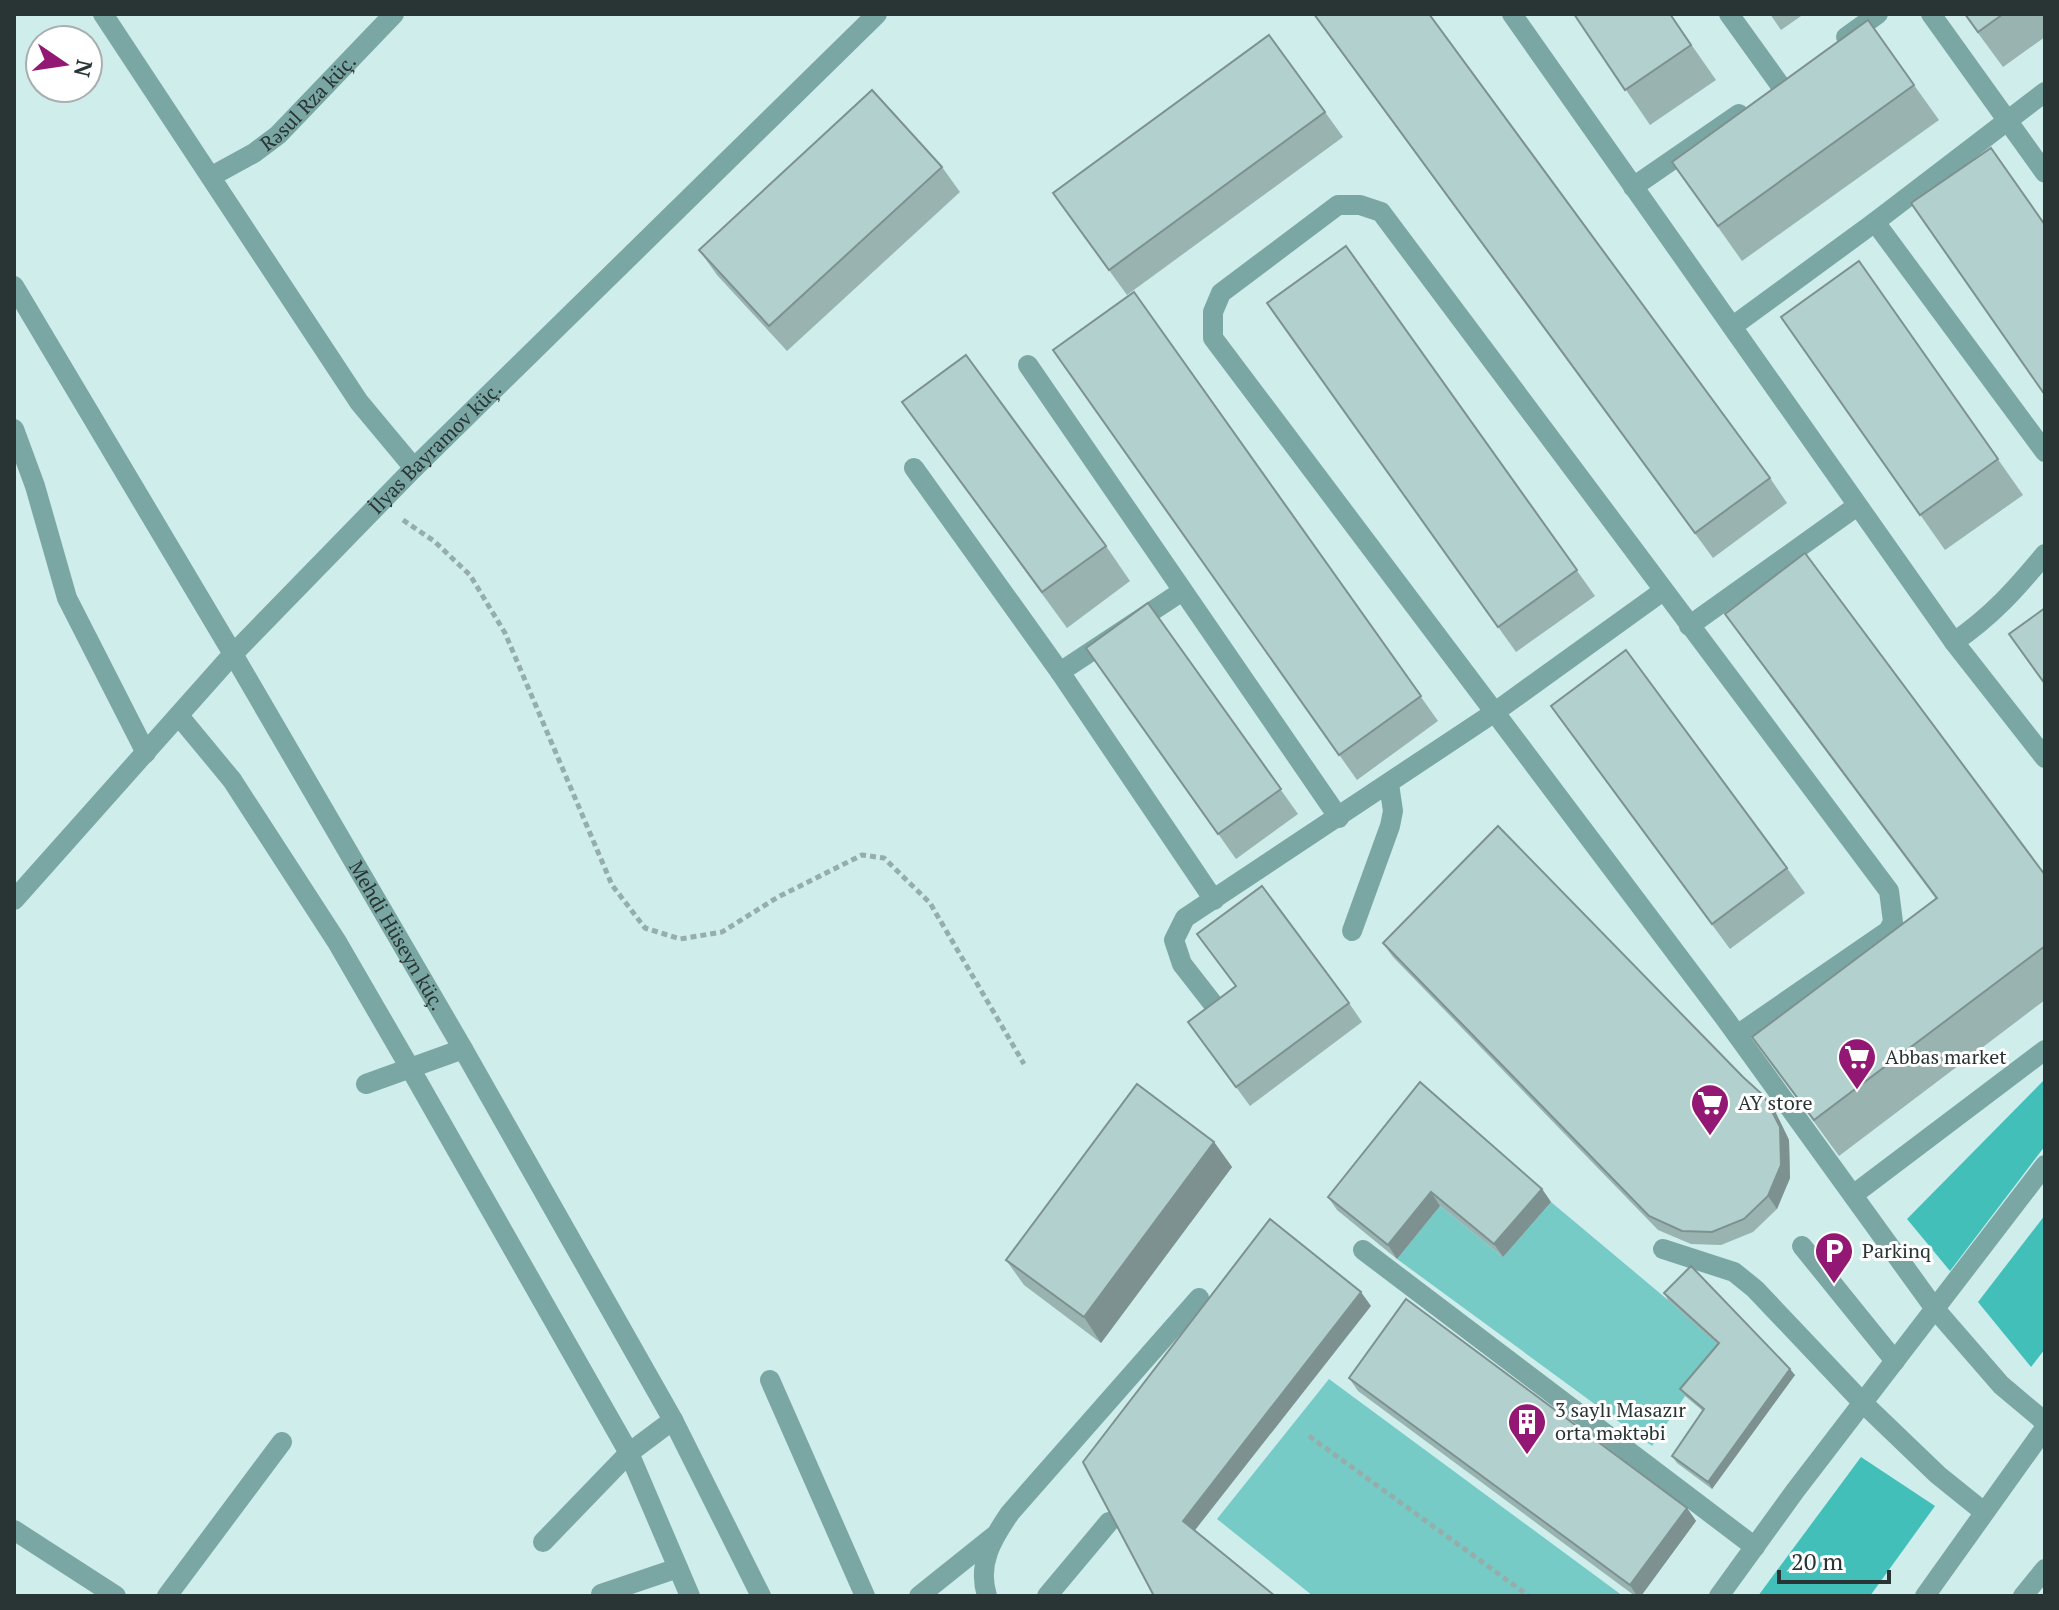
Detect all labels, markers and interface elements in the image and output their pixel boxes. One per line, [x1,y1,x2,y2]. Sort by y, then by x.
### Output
north arrow [24,24,104,104]
street label: Rəsul Rza küç. [254,48,362,157]
text: N [68,57,100,80]
street label: İlyas Bayramov küç. [363,376,507,520]
street label: Mehdi Hüseyn küç. [343,855,452,1015]
supermarket icon: Abbas market [1836,1036,1878,1091]
place label: Abbas market [1885,1043,2007,1070]
supermarket icon: AY store [1689,1082,1731,1137]
place label: AY store [1738,1089,1812,1116]
parking icon: Parkinq [1813,1230,1855,1285]
place label: Parkinq [1862,1237,1931,1264]
place label: 3 saylı Masazır orta məktəbi [1555,1396,1686,1446]
building icon: 3 saylı Masazır orta məktəbi [1506,1401,1548,1456]
scale bar [1779,1534,1889,1584]
text: 20 m [1791,1545,1843,1577]

